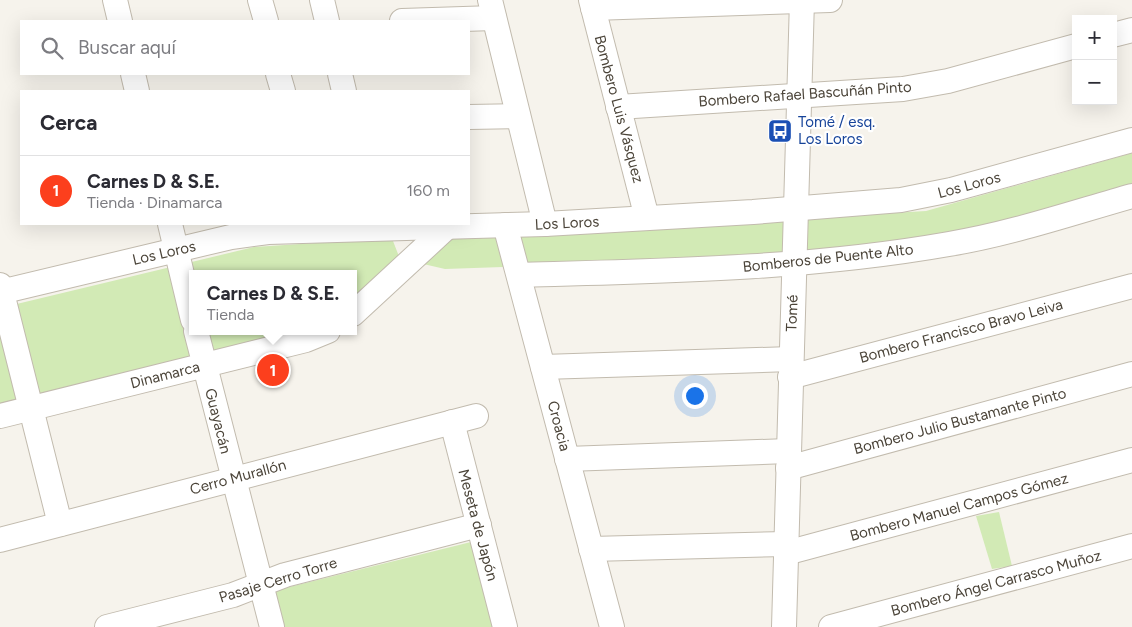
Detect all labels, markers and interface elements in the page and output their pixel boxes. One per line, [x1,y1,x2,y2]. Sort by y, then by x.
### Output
map controls [1072,15,1117,105]
button: + [1072,15,1117,60]
search box [20,20,470,75]
street label: Bombero Luis Vásquez [591,33,647,185]
icon: search [38,34,66,62]
text: Buscar aquí [78,36,176,59]
button: − [1072,60,1117,105]
street label: Bombero Rafael Bascuñán Pinto [698,78,913,110]
text: Cerca [40,110,97,135]
place label: Tomé / esq. Los Loros [798,113,875,148]
bus stop icon: Tomé / esq. Los Loros [767,118,793,144]
street label: Los Loros [936,168,1002,202]
text: Carnes D & S.E. [87,170,220,193]
text: 1 [53,181,59,200]
text: 160 m [407,181,450,200]
text: Tienda · Dinamarca [87,193,223,212]
street label: Los Loros [534,212,600,234]
street label: Los Loros [131,237,197,269]
street label: Bomberos de Puente Alto [742,240,915,276]
popup [189,270,357,335]
text: Carnes D & S.E. [207,282,339,305]
street label: Tomé [782,294,802,332]
street label: Bombero Francisco Bravo Leiva [857,295,1065,367]
text: Tienda [207,305,254,324]
pin: 1 [257,351,289,389]
street label: Dinamarca [128,358,202,392]
your location [682,383,708,409]
street label: Bombero Julio Bustamante Pinto [852,384,1069,458]
street label: Guayacán [201,386,235,456]
street label: Croacia [544,399,574,453]
street label: Cerro Murallón [188,455,288,499]
street label: Meseta de Japón [454,467,502,583]
street label: Bombero Manuel Campos Gómez [848,469,1070,545]
street label: Bombero Ángel Carrasco Muñoz [889,546,1103,620]
street label: Pasaje Cerro Torre [217,553,339,607]

